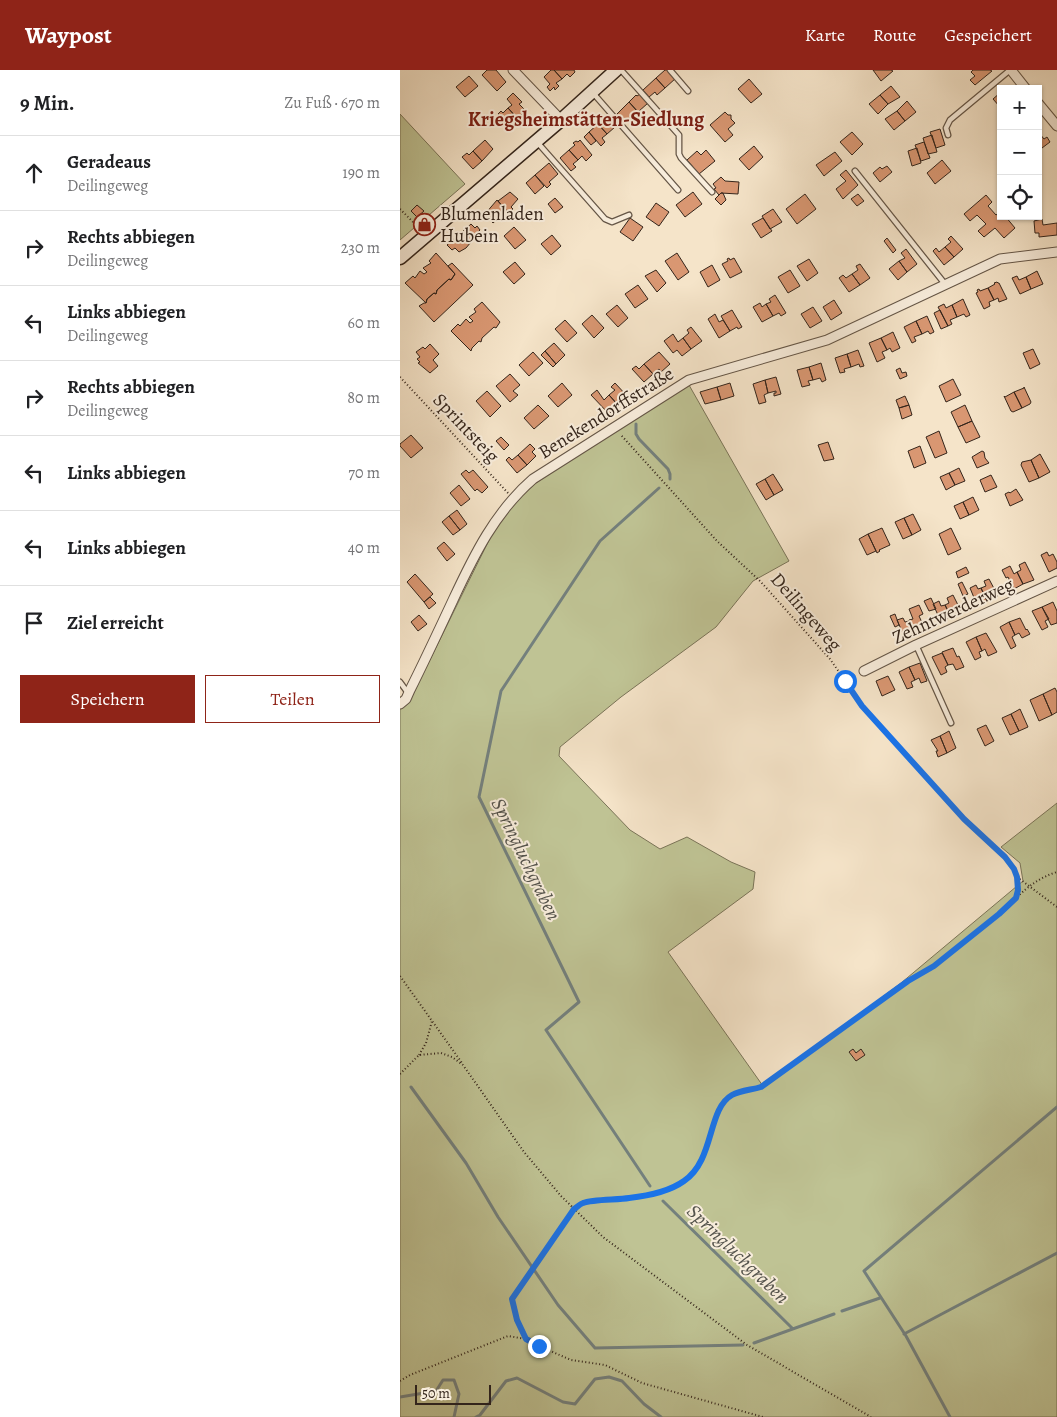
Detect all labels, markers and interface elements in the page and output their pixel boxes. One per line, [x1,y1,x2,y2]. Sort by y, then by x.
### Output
text: Waypost [25,19,112,51]
text: Karte [805,23,845,47]
text: Route [873,23,916,47]
text: Gespeichert [944,23,1032,47]
map controls [997,85,1042,220]
button: + [997,85,1042,130]
text: 9 Min. [20,89,75,117]
text: Zu Fuß · 670 m [284,92,380,114]
district label: Kriegsheimstätten-Siedlung [468,106,705,133]
button: − [997,130,1042,175]
text: Geradeaus [67,149,151,175]
icon: ahead [20,159,48,187]
text: 190 m [342,162,380,184]
text: Deilingeweg [67,175,148,197]
button: locate [997,175,1042,220]
place label: Blumenladen Hubein [440,201,544,249]
shop icon: Blumenladen Hubein [412,213,436,237]
text: Rechts abbiegen [67,224,195,250]
icon: right [20,234,48,262]
text: 230 m [341,237,380,259]
text: Deilingeweg [67,250,148,272]
text: Links abbiegen [67,299,186,325]
icon: left [20,309,48,337]
text: 60 m [348,312,380,334]
text: Deilingeweg [67,325,148,347]
street label: Benekendorffstraße [533,361,679,465]
text: Rechts abbiegen [67,374,195,400]
icon: right [20,384,48,412]
text: 80 m [347,387,380,409]
street label: Sprintsteig [427,387,505,469]
text: Deilingeweg [67,400,148,422]
icon: left [20,459,48,487]
text: Links abbiegen [67,460,186,486]
text: 70 m [348,462,380,484]
icon: left [20,534,48,562]
text: Links abbiegen [67,535,186,561]
text: 40 m [348,537,380,559]
street label: Deilingeweg [764,567,848,657]
street label: Zehntwerderweg [888,571,1019,651]
icon: arrive [20,609,48,637]
text: Ziel erreicht [67,610,164,636]
route start [834,670,857,693]
button: Speichern [20,675,195,723]
button: Teilen [205,675,380,723]
water label: Springluchgraben [485,793,567,925]
water label: Springluchgraben [681,1198,795,1310]
route end [528,1335,551,1358]
scale bar [415,1382,491,1405]
text: 50 m [422,1384,450,1403]

